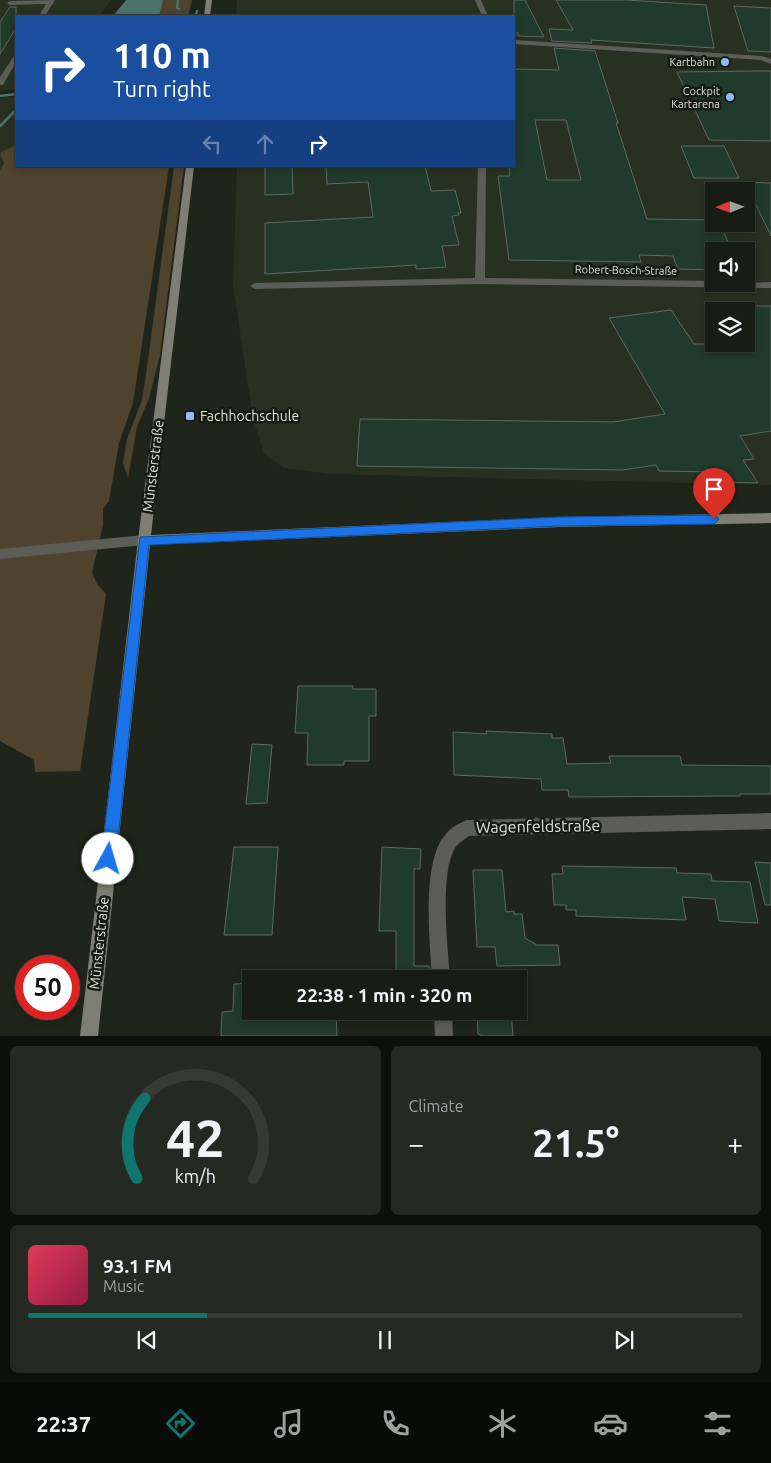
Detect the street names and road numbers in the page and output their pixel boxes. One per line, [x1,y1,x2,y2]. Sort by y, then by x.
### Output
street label: Robert-Bosch-Straße [575,263,677,277]
street label: Münsterstraße [139,419,167,513]
street label: Wagenfeldstraße [476,816,600,836]
street label: Münsterstraße [86,896,112,990]

